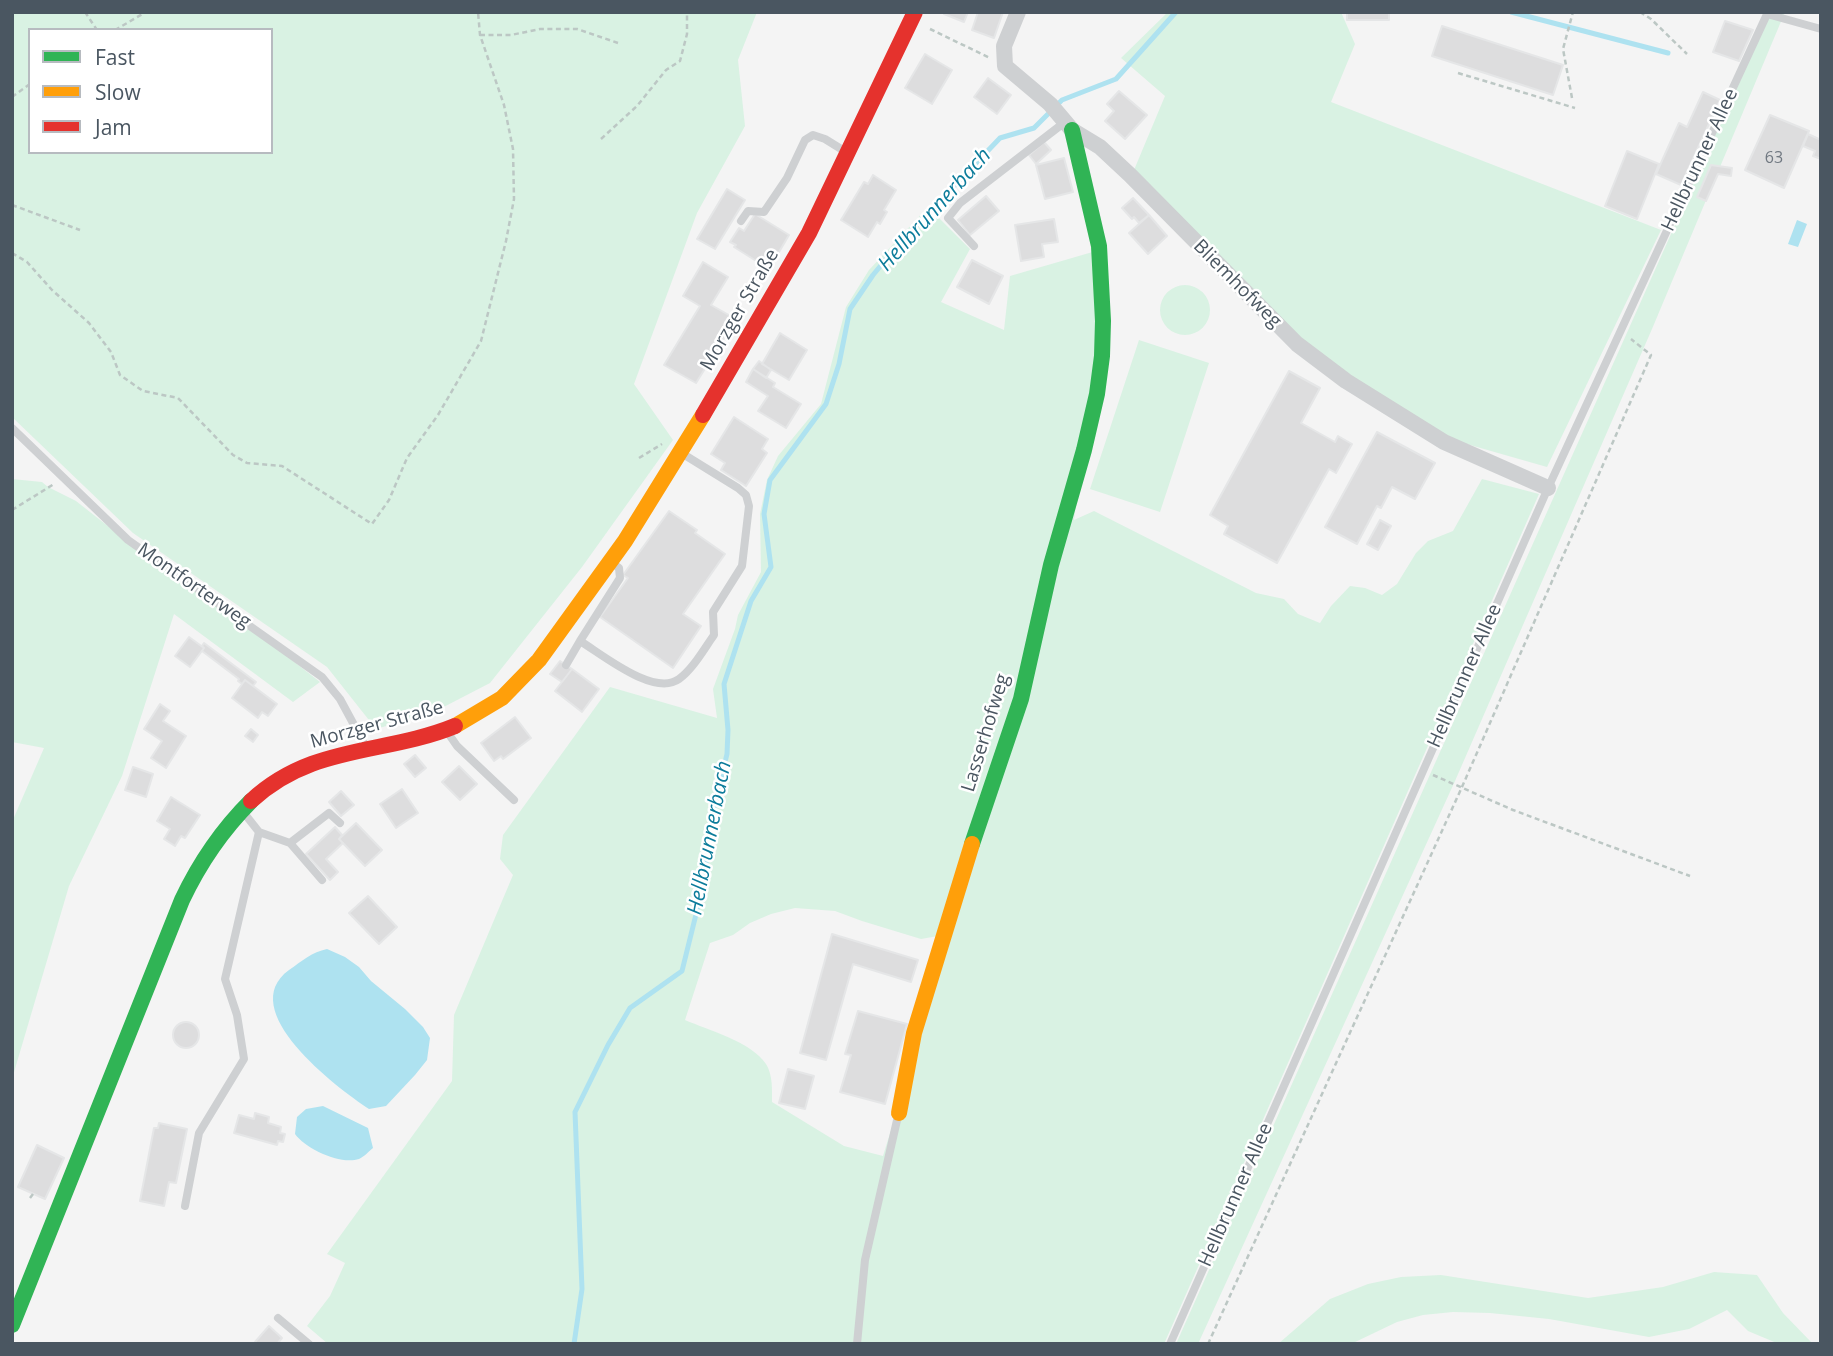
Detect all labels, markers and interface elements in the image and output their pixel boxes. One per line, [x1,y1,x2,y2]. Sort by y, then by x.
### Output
legend [28,28,273,154]
text: Fast [95,43,135,71]
text: Slow [95,78,141,106]
street label: Hellbrunner Allee [1657,85,1743,235]
text: Jam [95,113,132,141]
water label: Hellbrunnerbach [873,143,997,277]
house number: 63 [1765,148,1783,168]
street label: Bliemhofweg [1188,235,1286,333]
street label: Morzger Straße [696,245,784,375]
street label: Montforterweg [133,538,255,634]
street label: Hellbrunner Allee [1423,601,1507,751]
street label: Lasserhofweg [957,671,1015,795]
street label: Morzger Straße [308,696,446,754]
water label: Hellbrunnerbach [683,759,737,917]
street label: Hellbrunner Allee [1194,1120,1278,1270]

